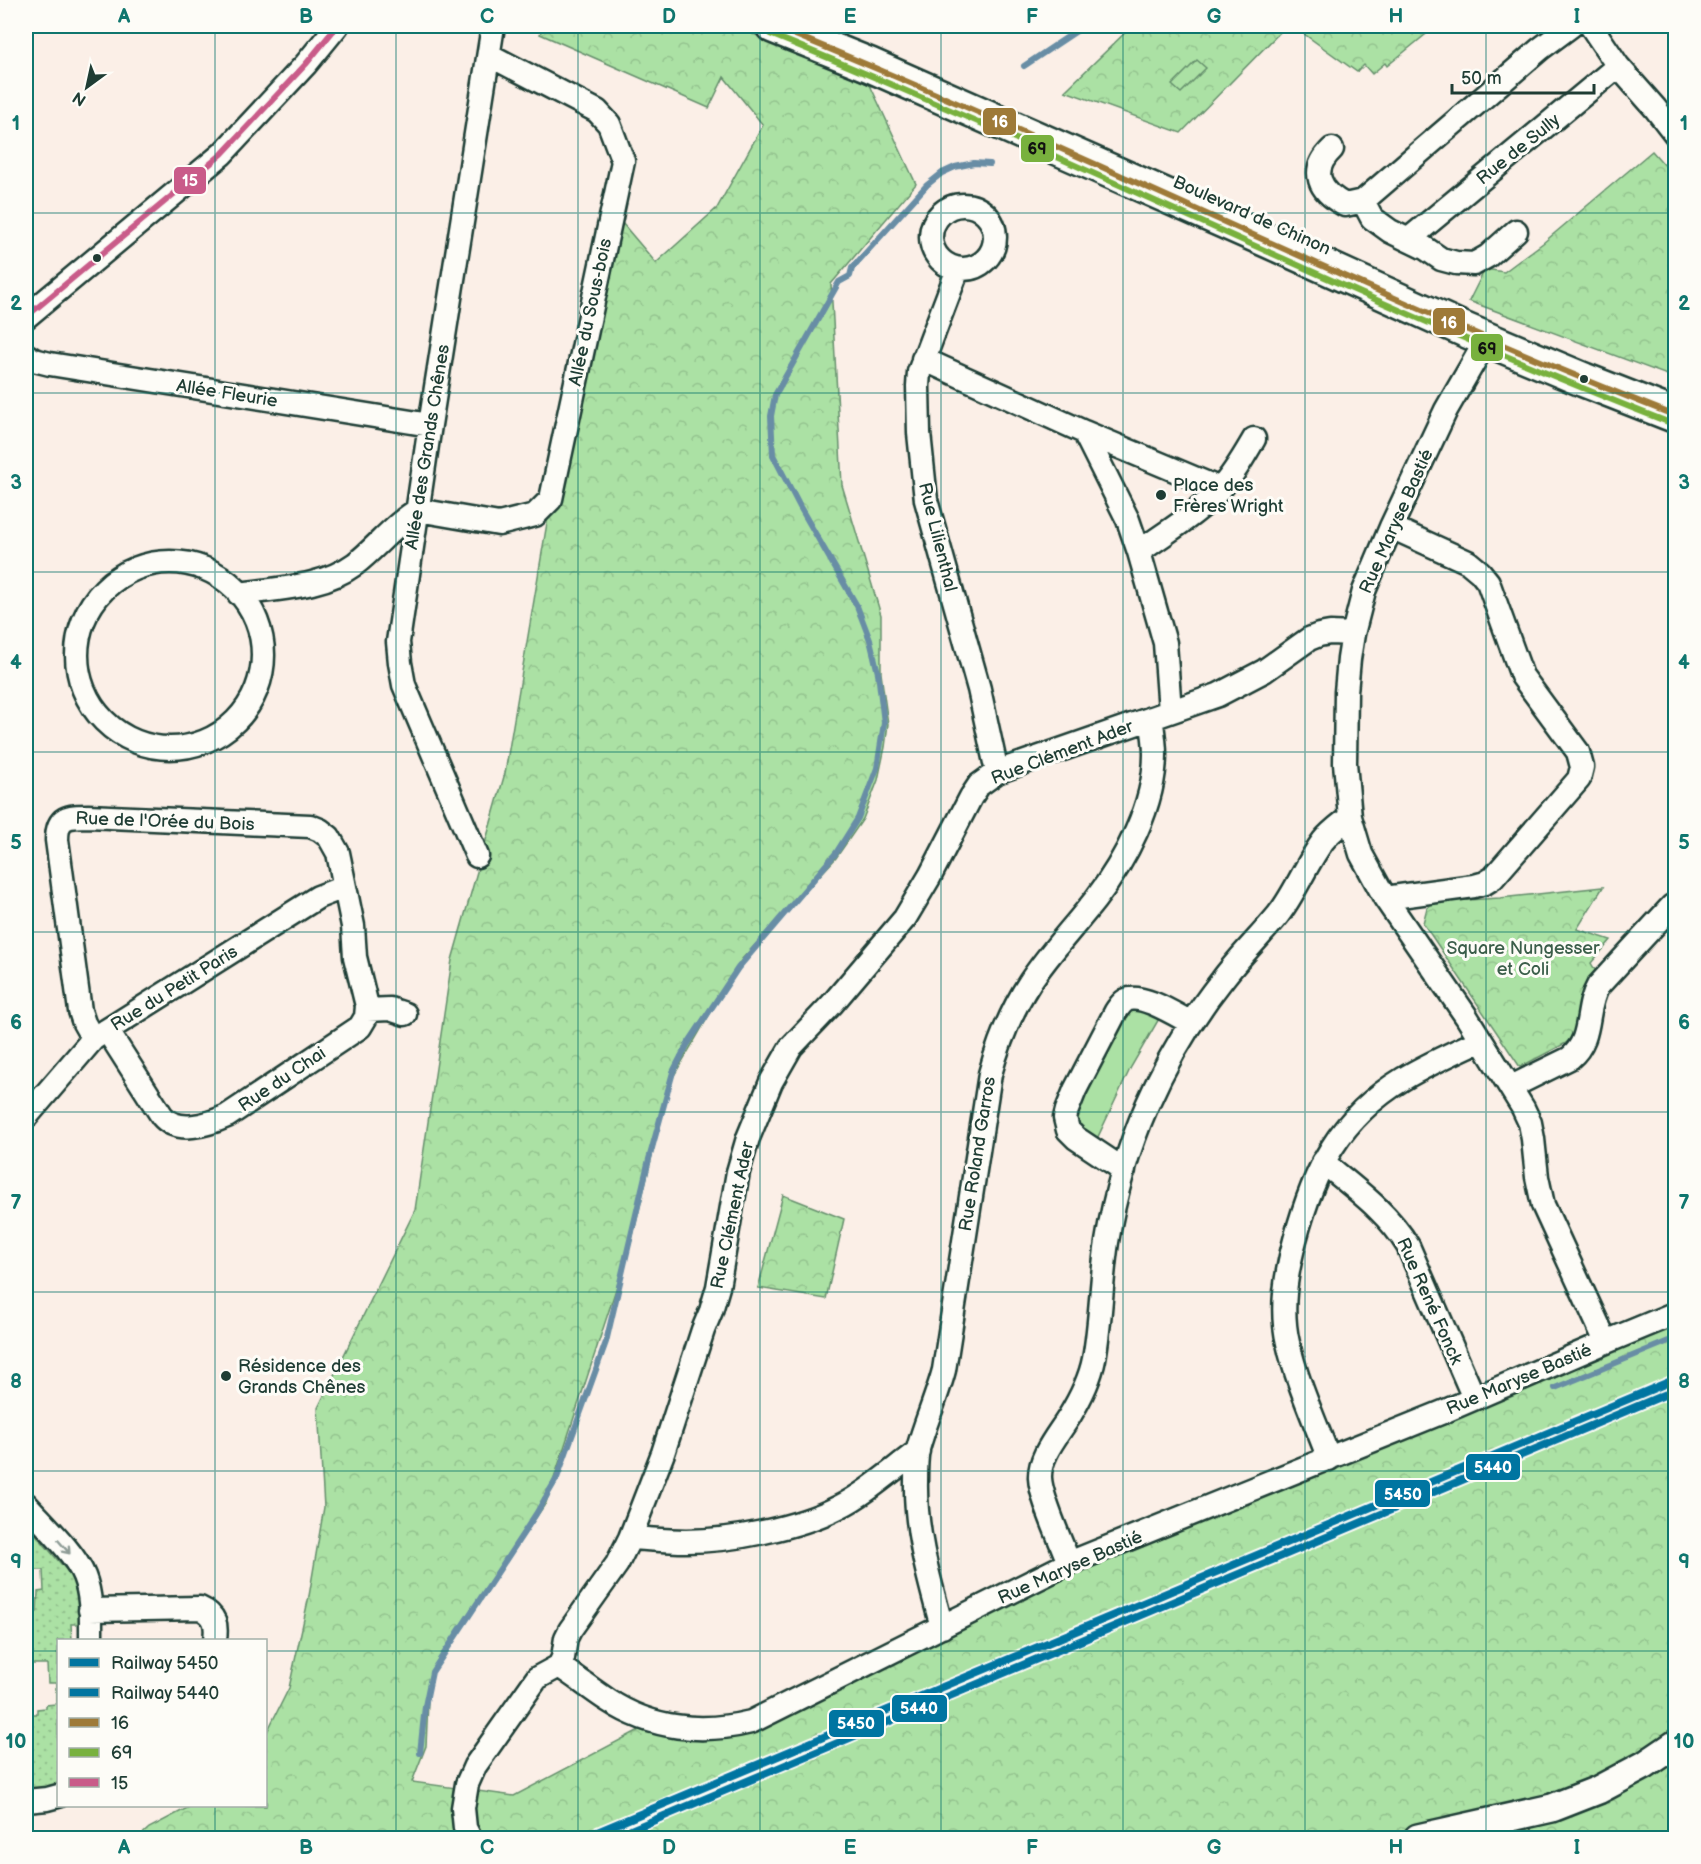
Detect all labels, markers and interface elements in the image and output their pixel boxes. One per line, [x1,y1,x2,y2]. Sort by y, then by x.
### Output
text: A [117,5,131,29]
text: B [299,5,313,29]
text: C [480,5,494,29]
text: D [662,5,676,29]
text: E [844,5,857,29]
text: F [1026,5,1038,29]
text: G [1207,5,1222,29]
text: H [1389,5,1403,29]
text: I [1574,5,1580,29]
north arrow [57,57,117,117]
scale bar [1452,57,1594,95]
text: 50 m [1461,68,1502,89]
text: N [69,87,90,110]
line badge: 16 [982,107,1017,136]
street label: Rue de Sully [1472,109,1565,189]
text: 1 [12,112,20,136]
text: 1 [1680,112,1688,136]
text: 16 [992,113,1009,132]
line badge: 69 [1020,134,1055,163]
text: 69 [1027,140,1047,159]
line badge: 15 [173,166,207,195]
street label: Boulevard de Chinon [1170,171,1334,260]
text: 15 [182,172,198,191]
street label: Allée du Sous-bois [565,236,616,388]
unlabelled marker [91,252,103,264]
text: 2 [10,292,22,316]
text: 2 [1678,292,1690,316]
line badge: 16 [1432,307,1466,336]
text: 16 [1441,314,1458,333]
line badge: 69 [1470,333,1504,362]
text: 69 [1477,340,1497,359]
street label: Allée des Grands Chênes [401,343,454,551]
unlabelled marker [1578,373,1590,385]
street label: Allée Fleurie [175,375,279,412]
street label: Rue Maryse Bastié [1355,446,1438,597]
text: 3 [10,471,22,495]
text: 3 [1678,471,1690,495]
place label: Place des Frères Wright [1173,475,1284,517]
street label: Rue Lilienthal [914,480,961,594]
marker: Place des Frères Wright [1154,488,1168,502]
text: 4 [10,651,22,675]
text: 4 [1678,651,1690,675]
street label: Rue Clément Ader [988,716,1136,789]
street label: Rue de l'Orée du Bois [75,808,255,835]
text: 5 [10,831,22,855]
text: 5 [1678,831,1690,855]
park label: Square Nungesser et Coli [1446,938,1600,980]
street label: Rue du Petit Paris [107,941,242,1036]
text: 6 [10,1011,22,1035]
text: 6 [1678,1011,1690,1035]
street label: Rue du Chai [235,1043,330,1116]
street label: Rue Roland Garros [955,1075,1000,1233]
street label: Rue Clément Ader [707,1139,758,1291]
text: 7 [10,1191,22,1215]
text: 7 [1678,1191,1690,1215]
street label: Rue René Fonck [1392,1235,1467,1368]
street label: Rue Maryse Bastié [1443,1339,1595,1420]
place label: Résidence des Grands Chênes [238,1356,365,1398]
marker: Résidence des Grands Chênes [219,1369,233,1383]
text: 8 [10,1370,22,1394]
text: 8 [1678,1370,1690,1394]
line badge: 5440 [1465,1453,1521,1481]
text: 5440 [1474,1459,1512,1478]
line badge: 5450 [1374,1479,1431,1508]
text: 5450 [1384,1486,1422,1505]
street label: Rue Maryse Bastié [995,1526,1146,1609]
one-way arrow [57,1539,71,1554]
text: 9 [10,1550,22,1574]
text: 9 [1678,1550,1690,1574]
legend [57,1639,267,1807]
text: Railway 5450 [111,1653,218,1674]
text: Railway 5440 [111,1683,219,1704]
line badge: 5440 [891,1694,948,1723]
text: 5440 [900,1700,938,1719]
line badge: 5450 [828,1709,885,1738]
text: 16 [111,1713,129,1734]
text: 5450 [837,1715,875,1734]
text: 10 [6,1730,26,1754]
text: 10 [1674,1730,1694,1754]
text: 69 [111,1743,132,1764]
text: 15 [111,1773,128,1794]
text: A [117,1836,131,1860]
text: B [299,1836,313,1860]
text: C [480,1836,494,1860]
text: D [662,1836,676,1860]
text: E [844,1836,857,1860]
text: F [1026,1836,1038,1860]
text: G [1207,1836,1222,1860]
text: H [1389,1836,1403,1860]
text: I [1574,1836,1580,1860]

